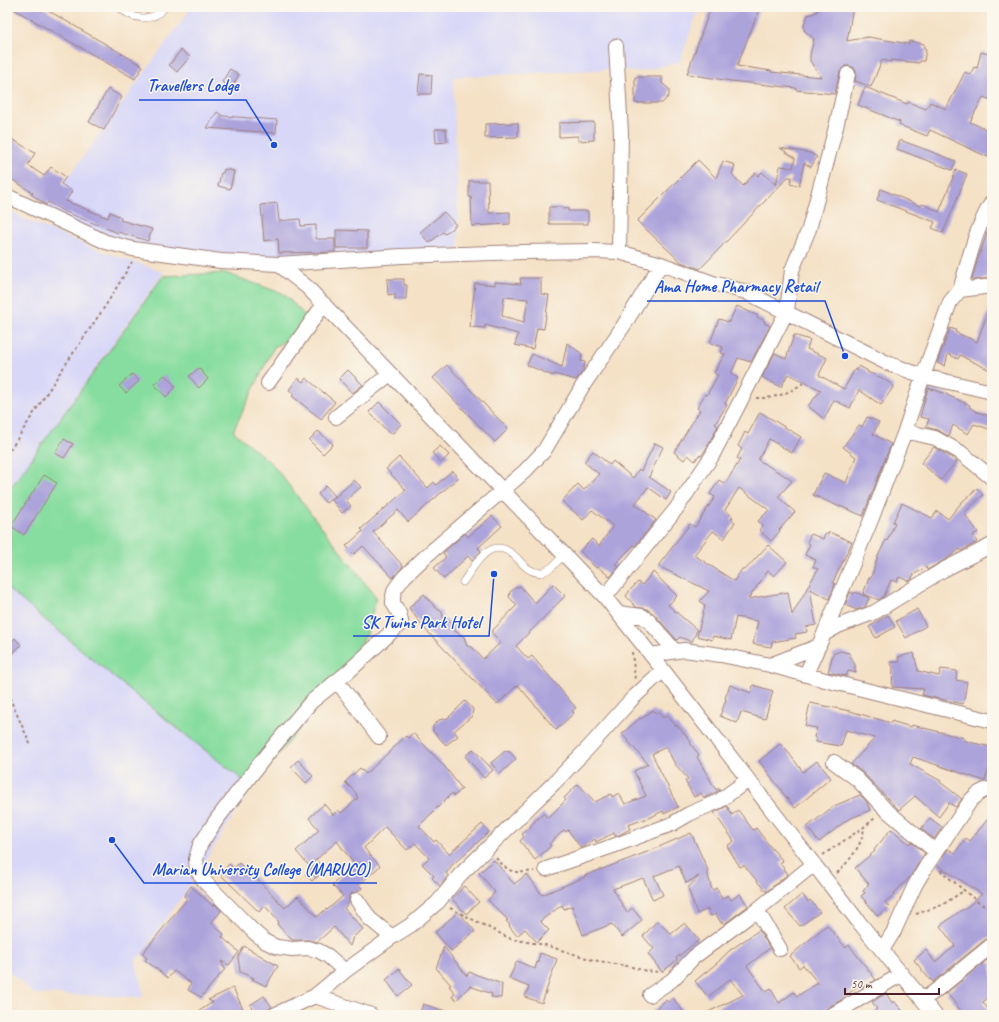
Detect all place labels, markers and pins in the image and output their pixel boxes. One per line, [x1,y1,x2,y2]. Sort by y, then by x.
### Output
callout: Travellers Lodge [139,71,246,100]
callout: Ama Home Pharmacy Retail [647,272,825,301]
callout: SK Twins Park Hotel [353,607,489,636]
callout: Marian University College (MARUCO) [144,854,377,883]

